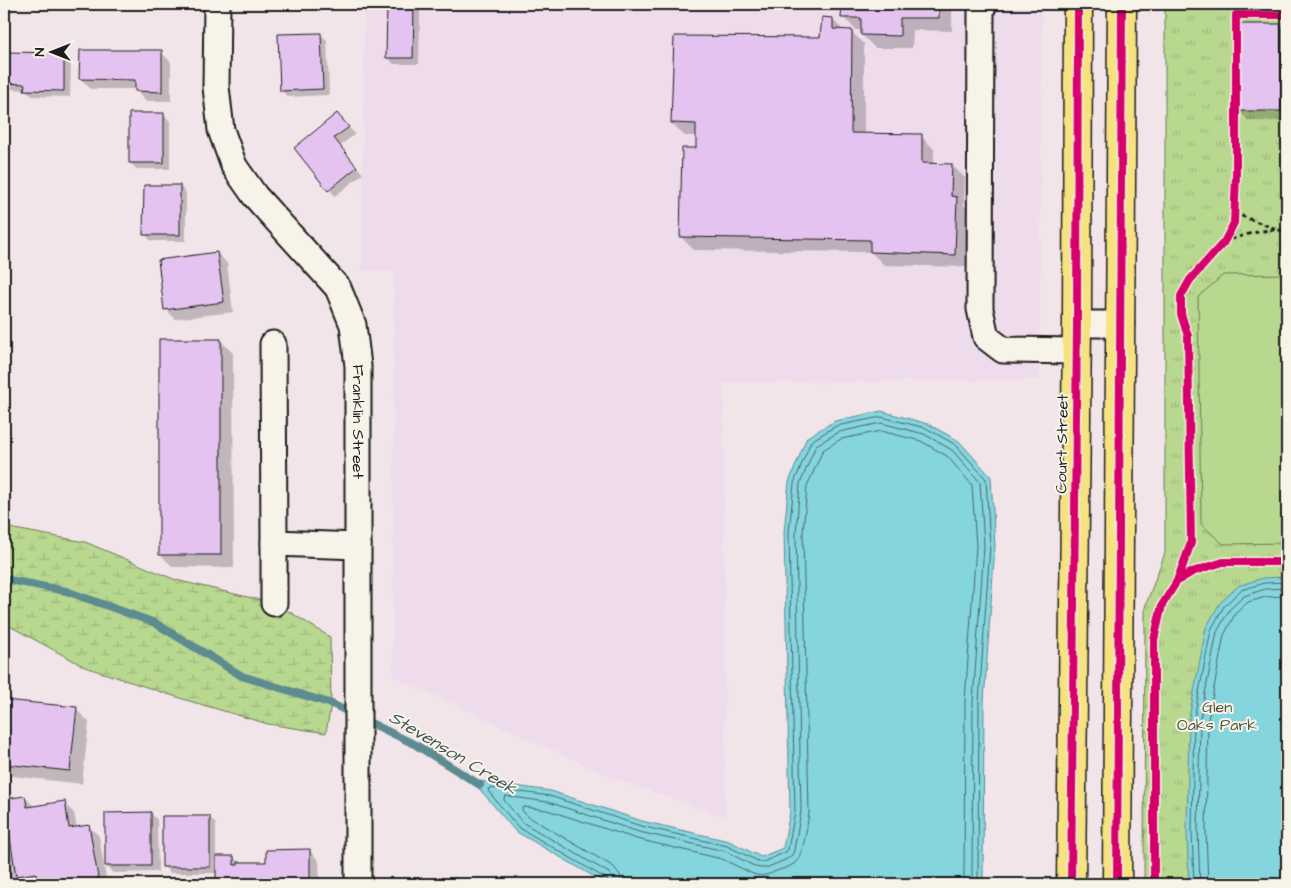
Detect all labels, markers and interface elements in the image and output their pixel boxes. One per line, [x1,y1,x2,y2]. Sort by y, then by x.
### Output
north arrow [28,28,78,78]
text: N [30,47,50,56]
street label: Franklin Street [347,364,369,479]
street label: Court Street [1050,394,1074,494]
park label: Glen Oaks Park [1177,696,1257,736]
water label: Stevenson Creek [384,705,522,802]

